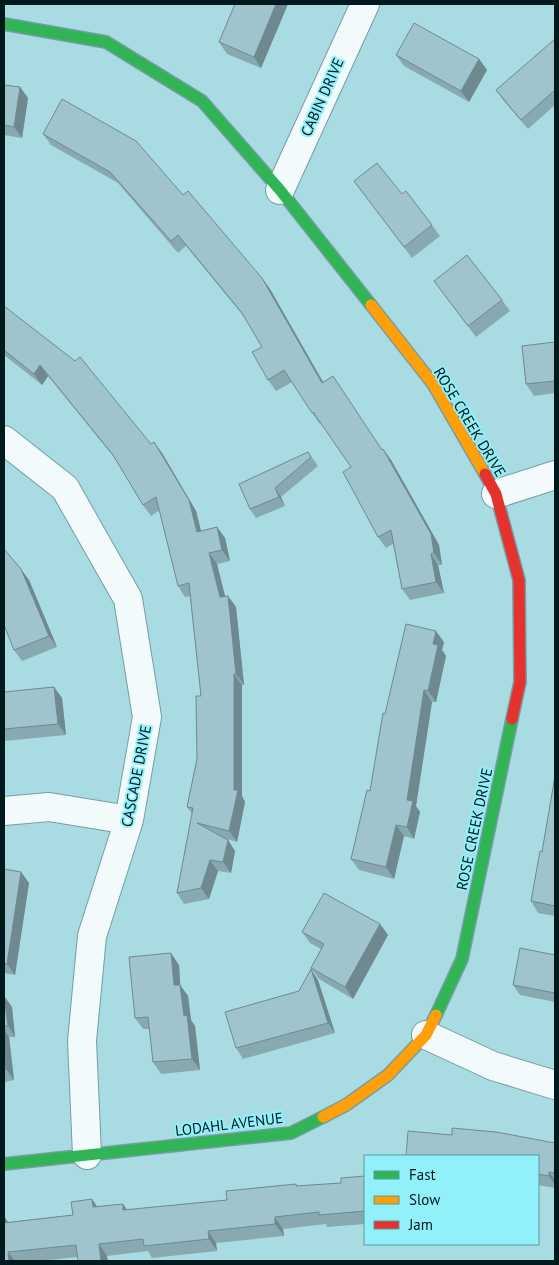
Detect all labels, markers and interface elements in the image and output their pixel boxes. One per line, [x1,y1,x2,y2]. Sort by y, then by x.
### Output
street label: CABIN DRIVE [296,55,348,139]
street label: ROSE CREEK DRIVE [430,364,510,480]
street label: CASCADE DRIVE [117,723,155,829]
street label: ROSE CREEK DRIVE [452,766,496,892]
street label: LODAHL AVENUE [174,1108,284,1140]
legend [364,1155,539,1245]
text: Fast [409,1165,436,1184]
text: Slow [409,1190,440,1209]
text: Jam [408,1215,433,1234]

